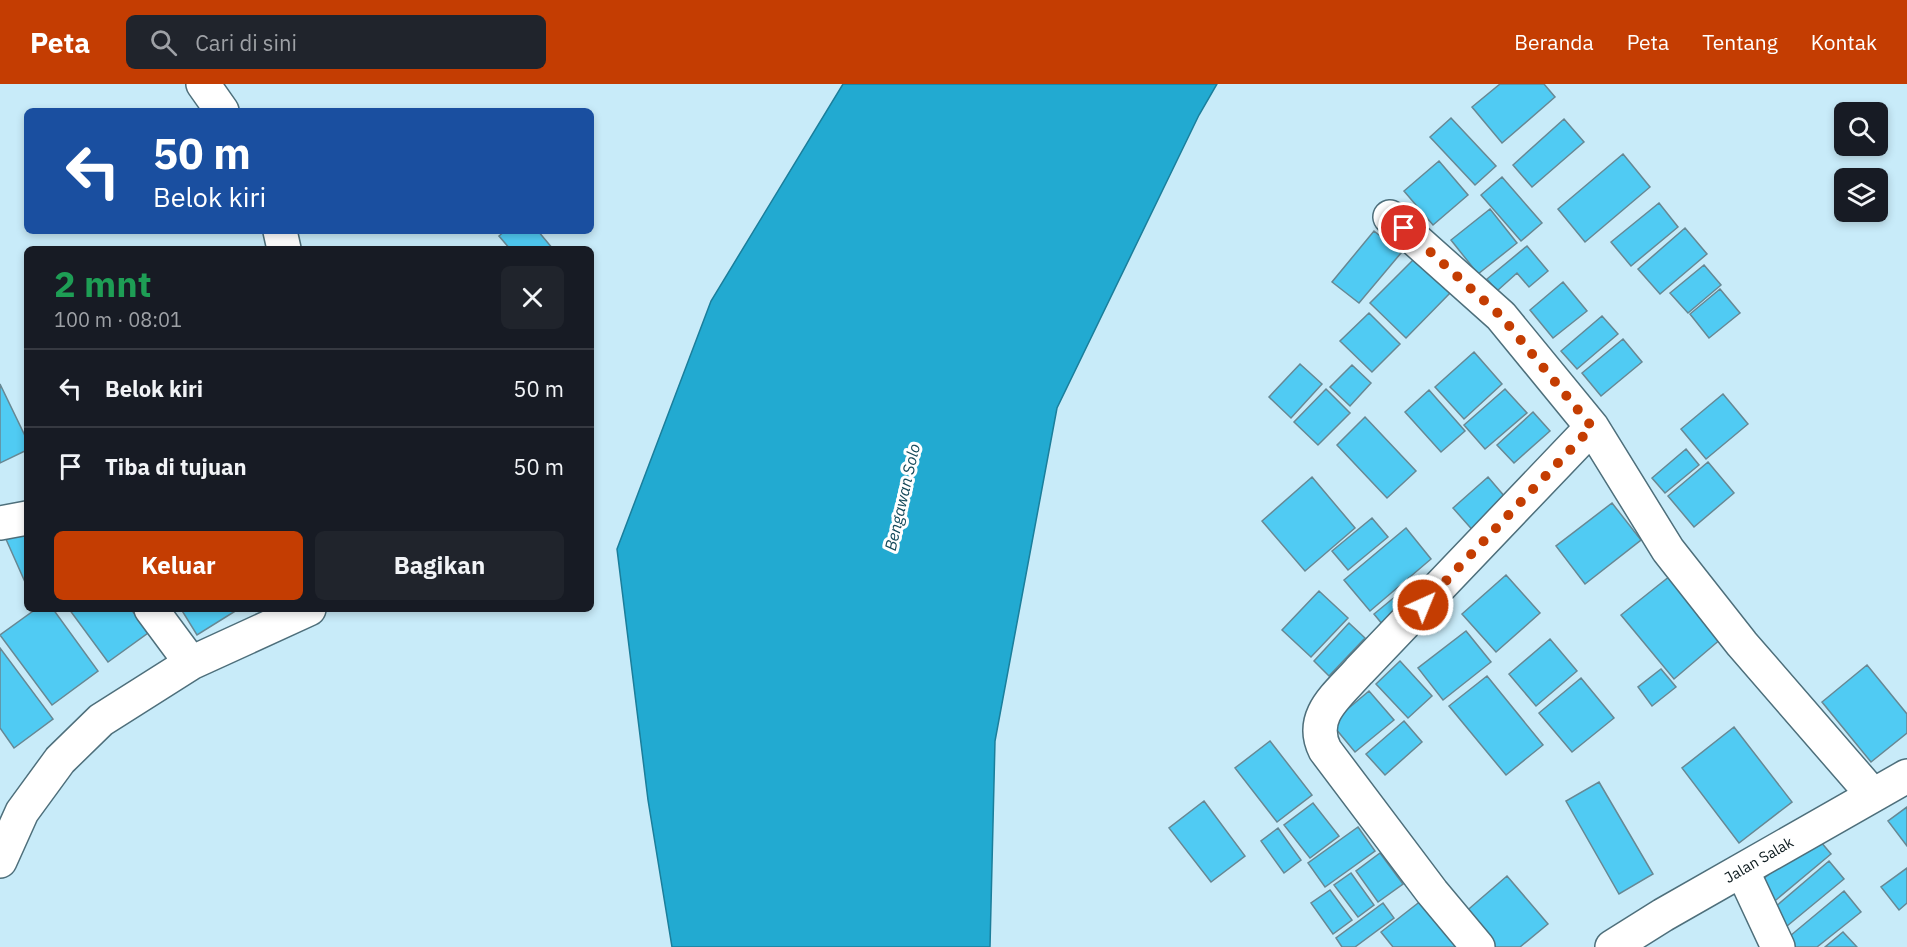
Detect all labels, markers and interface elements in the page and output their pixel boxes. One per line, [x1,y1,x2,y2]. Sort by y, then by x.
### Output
search box [126,15,546,69]
text: Peta [30,24,90,61]
icon: search [147,26,180,59]
text: Cari di sini [195,28,297,57]
text: Beranda [1514,28,1594,56]
text: Peta [1627,28,1669,56]
text: Tentang [1702,28,1778,56]
text: Kontak [1811,28,1877,56]
map controls [1834,102,1888,222]
button: search [1834,102,1888,156]
text: 50 m [153,126,251,181]
icon: left [54,132,132,210]
button: layers [1834,168,1888,222]
text: Belok kiri [153,179,266,214]
pin [1378,202,1429,253]
icon: arrive [1387,211,1420,244]
text: 2 mnt [54,260,152,307]
button: close [501,266,564,329]
text: 100 m · 08:01 [54,306,182,333]
icon: left [54,372,87,405]
text: Belok kiri [105,374,203,403]
text: 50 m [513,374,564,403]
water label: Bengawan Solo [880,441,924,553]
icon: arrive [54,450,87,483]
text: Tiba di tujuan [105,452,247,481]
text: 50 m [513,452,564,481]
button: Keluar [54,531,303,600]
button: Bagikan [315,531,564,600]
position arrow [1391,573,1455,637]
street label: Jalan Salak [1721,832,1797,887]

